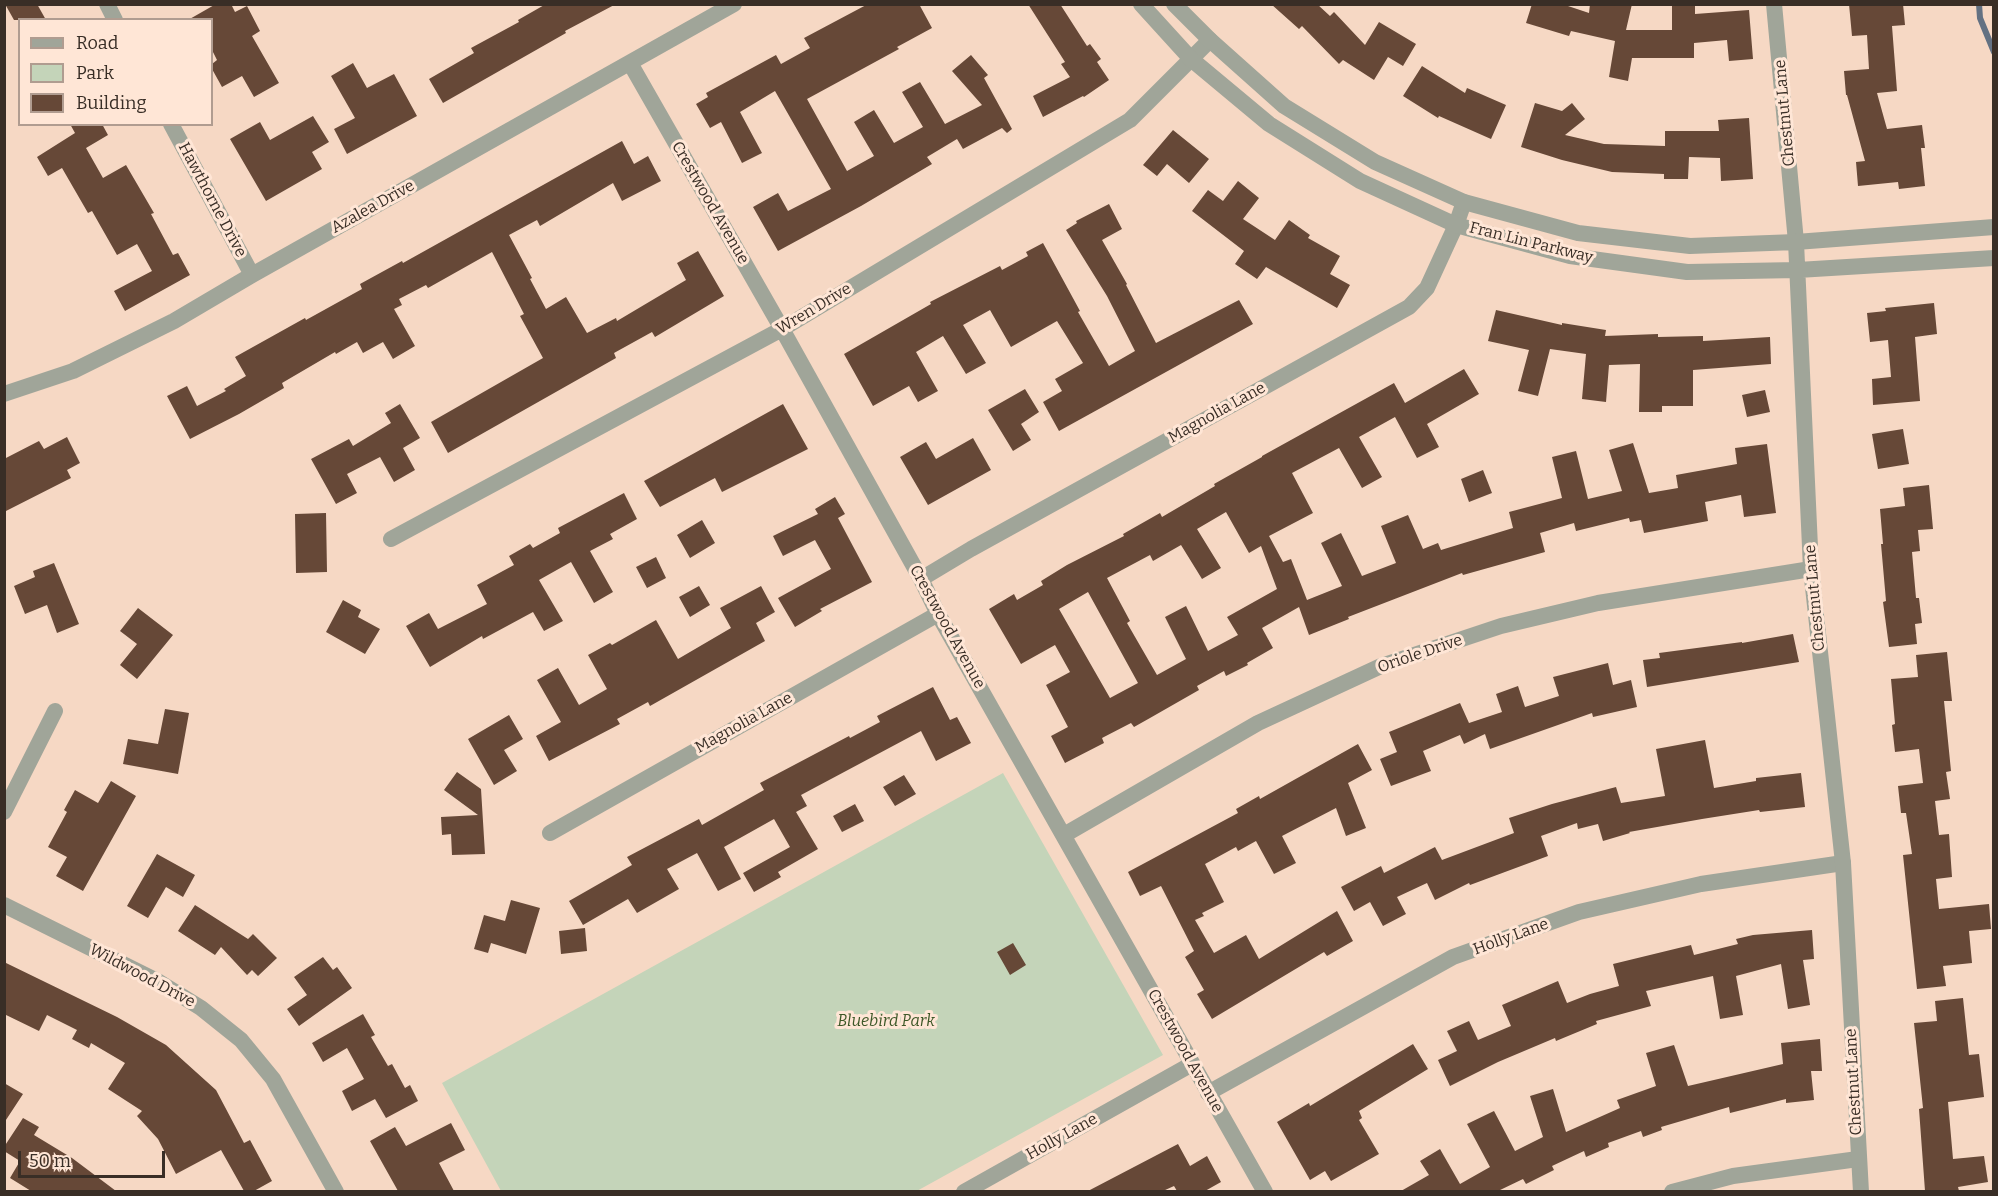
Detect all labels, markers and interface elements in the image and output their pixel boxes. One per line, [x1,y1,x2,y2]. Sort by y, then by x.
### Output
legend [18,18,213,126]
text: Road [76,32,118,54]
street label: Chestnut Lane [1771,59,1799,167]
text: Park [76,62,114,84]
text: Building [76,92,147,114]
street label: Crestwood Avenue [667,138,753,268]
street label: Hawthorne Drive [174,139,250,261]
street label: Azalea Drive [328,176,418,238]
street label: Fran Lin Parkway [1467,218,1595,268]
street label: Wren Drive [773,279,855,339]
street label: Magnolia Lane [1165,378,1269,448]
street label: Chestnut Lane [1801,544,1829,652]
street label: Crestwood Avenue [905,562,989,692]
street label: Oriole Drive [1375,631,1465,677]
street label: Magnolia Lane [692,688,796,758]
street label: Holly Lane [1471,915,1551,959]
street label: Wildwood Drive [86,940,198,1012]
street label: Crestwood Avenue [1143,986,1227,1116]
park label: Bluebird Park [837,1012,935,1032]
street label: Chestnut Lane [1842,1028,1866,1136]
street label: Holly Lane [1023,1110,1101,1164]
scale bar [21,1139,168,1177]
text: 50 m [29,1150,71,1172]

